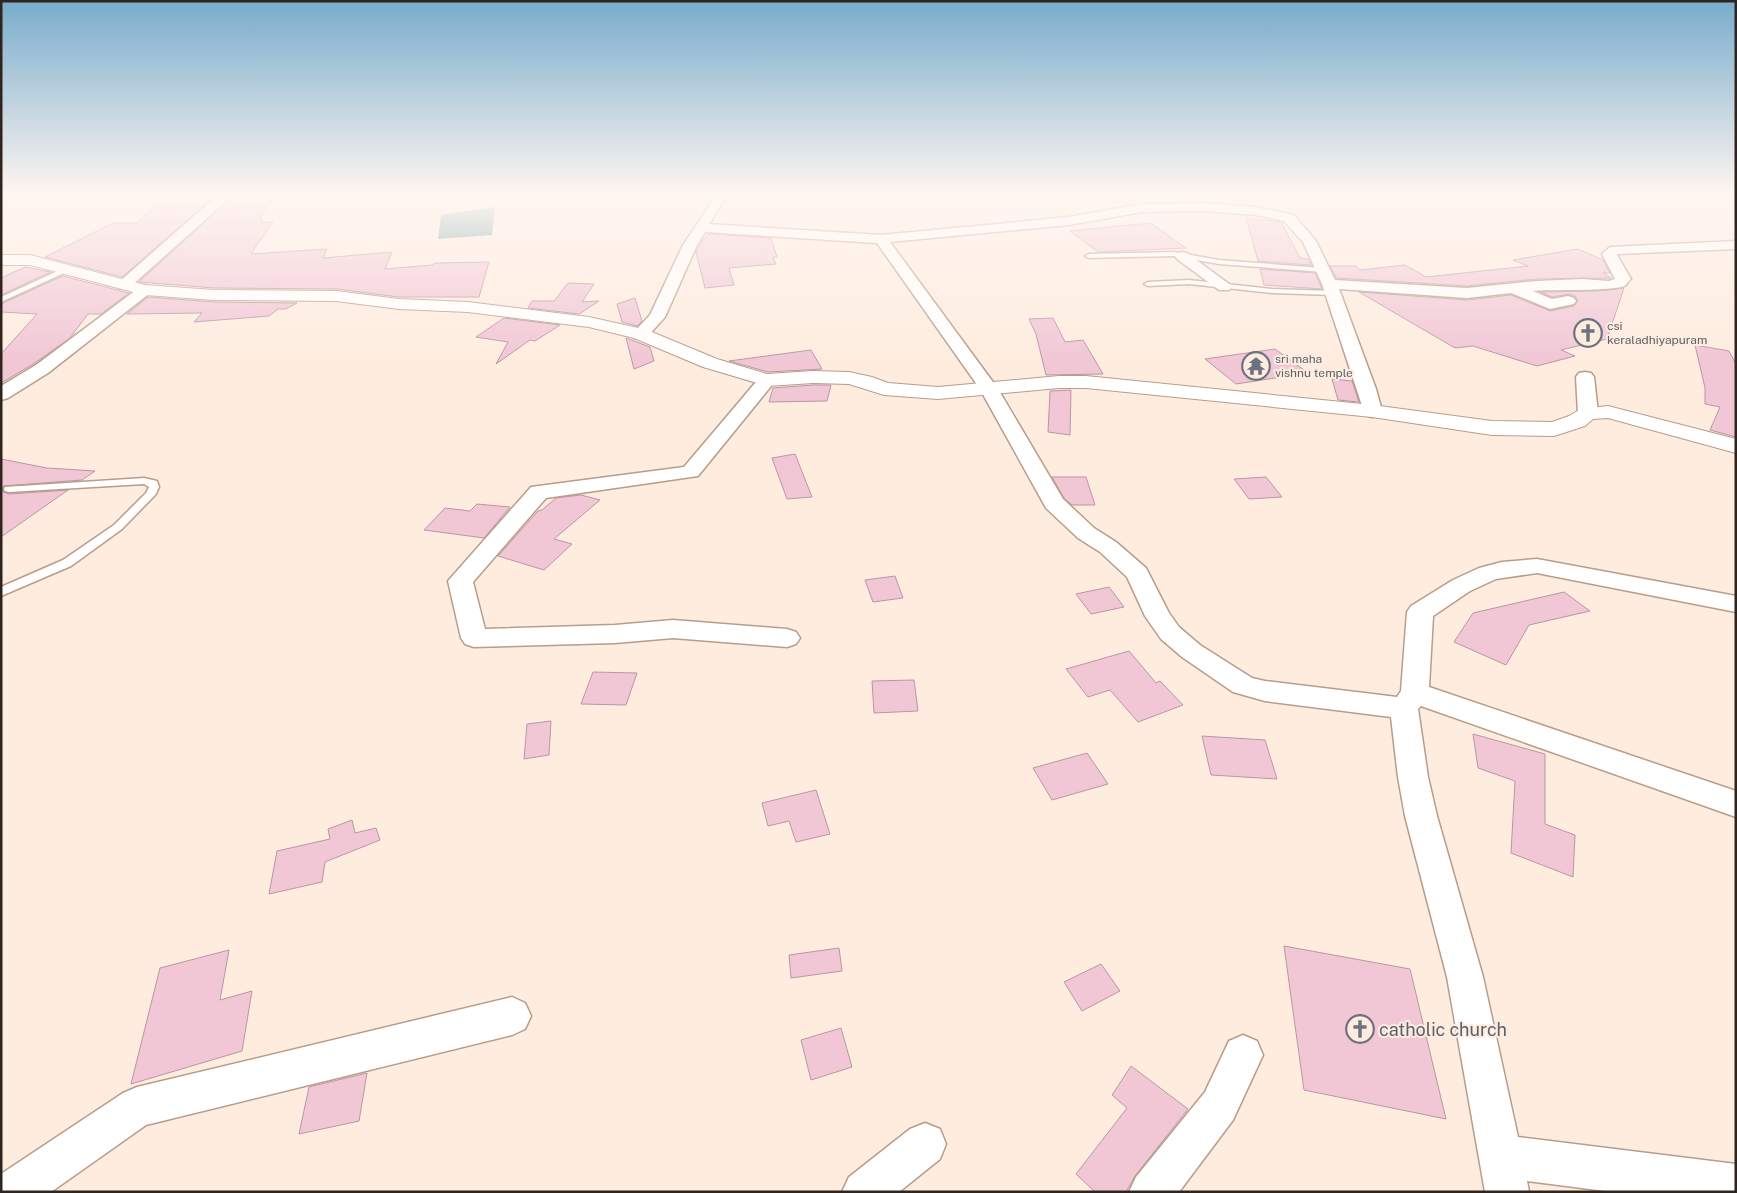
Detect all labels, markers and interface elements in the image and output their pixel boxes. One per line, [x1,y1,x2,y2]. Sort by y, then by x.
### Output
church icon: csi keraladhiyapuram [1573,318,1603,348]
place label: csi keraladhiyapuram [1607,319,1707,347]
temple icon: sri maha vishnu temple [1241,351,1271,381]
place label: sri maha vishnu temple [1275,352,1353,380]
church icon: catholic church [1345,1014,1375,1044]
place label: catholic church [1379,1019,1507,1040]

